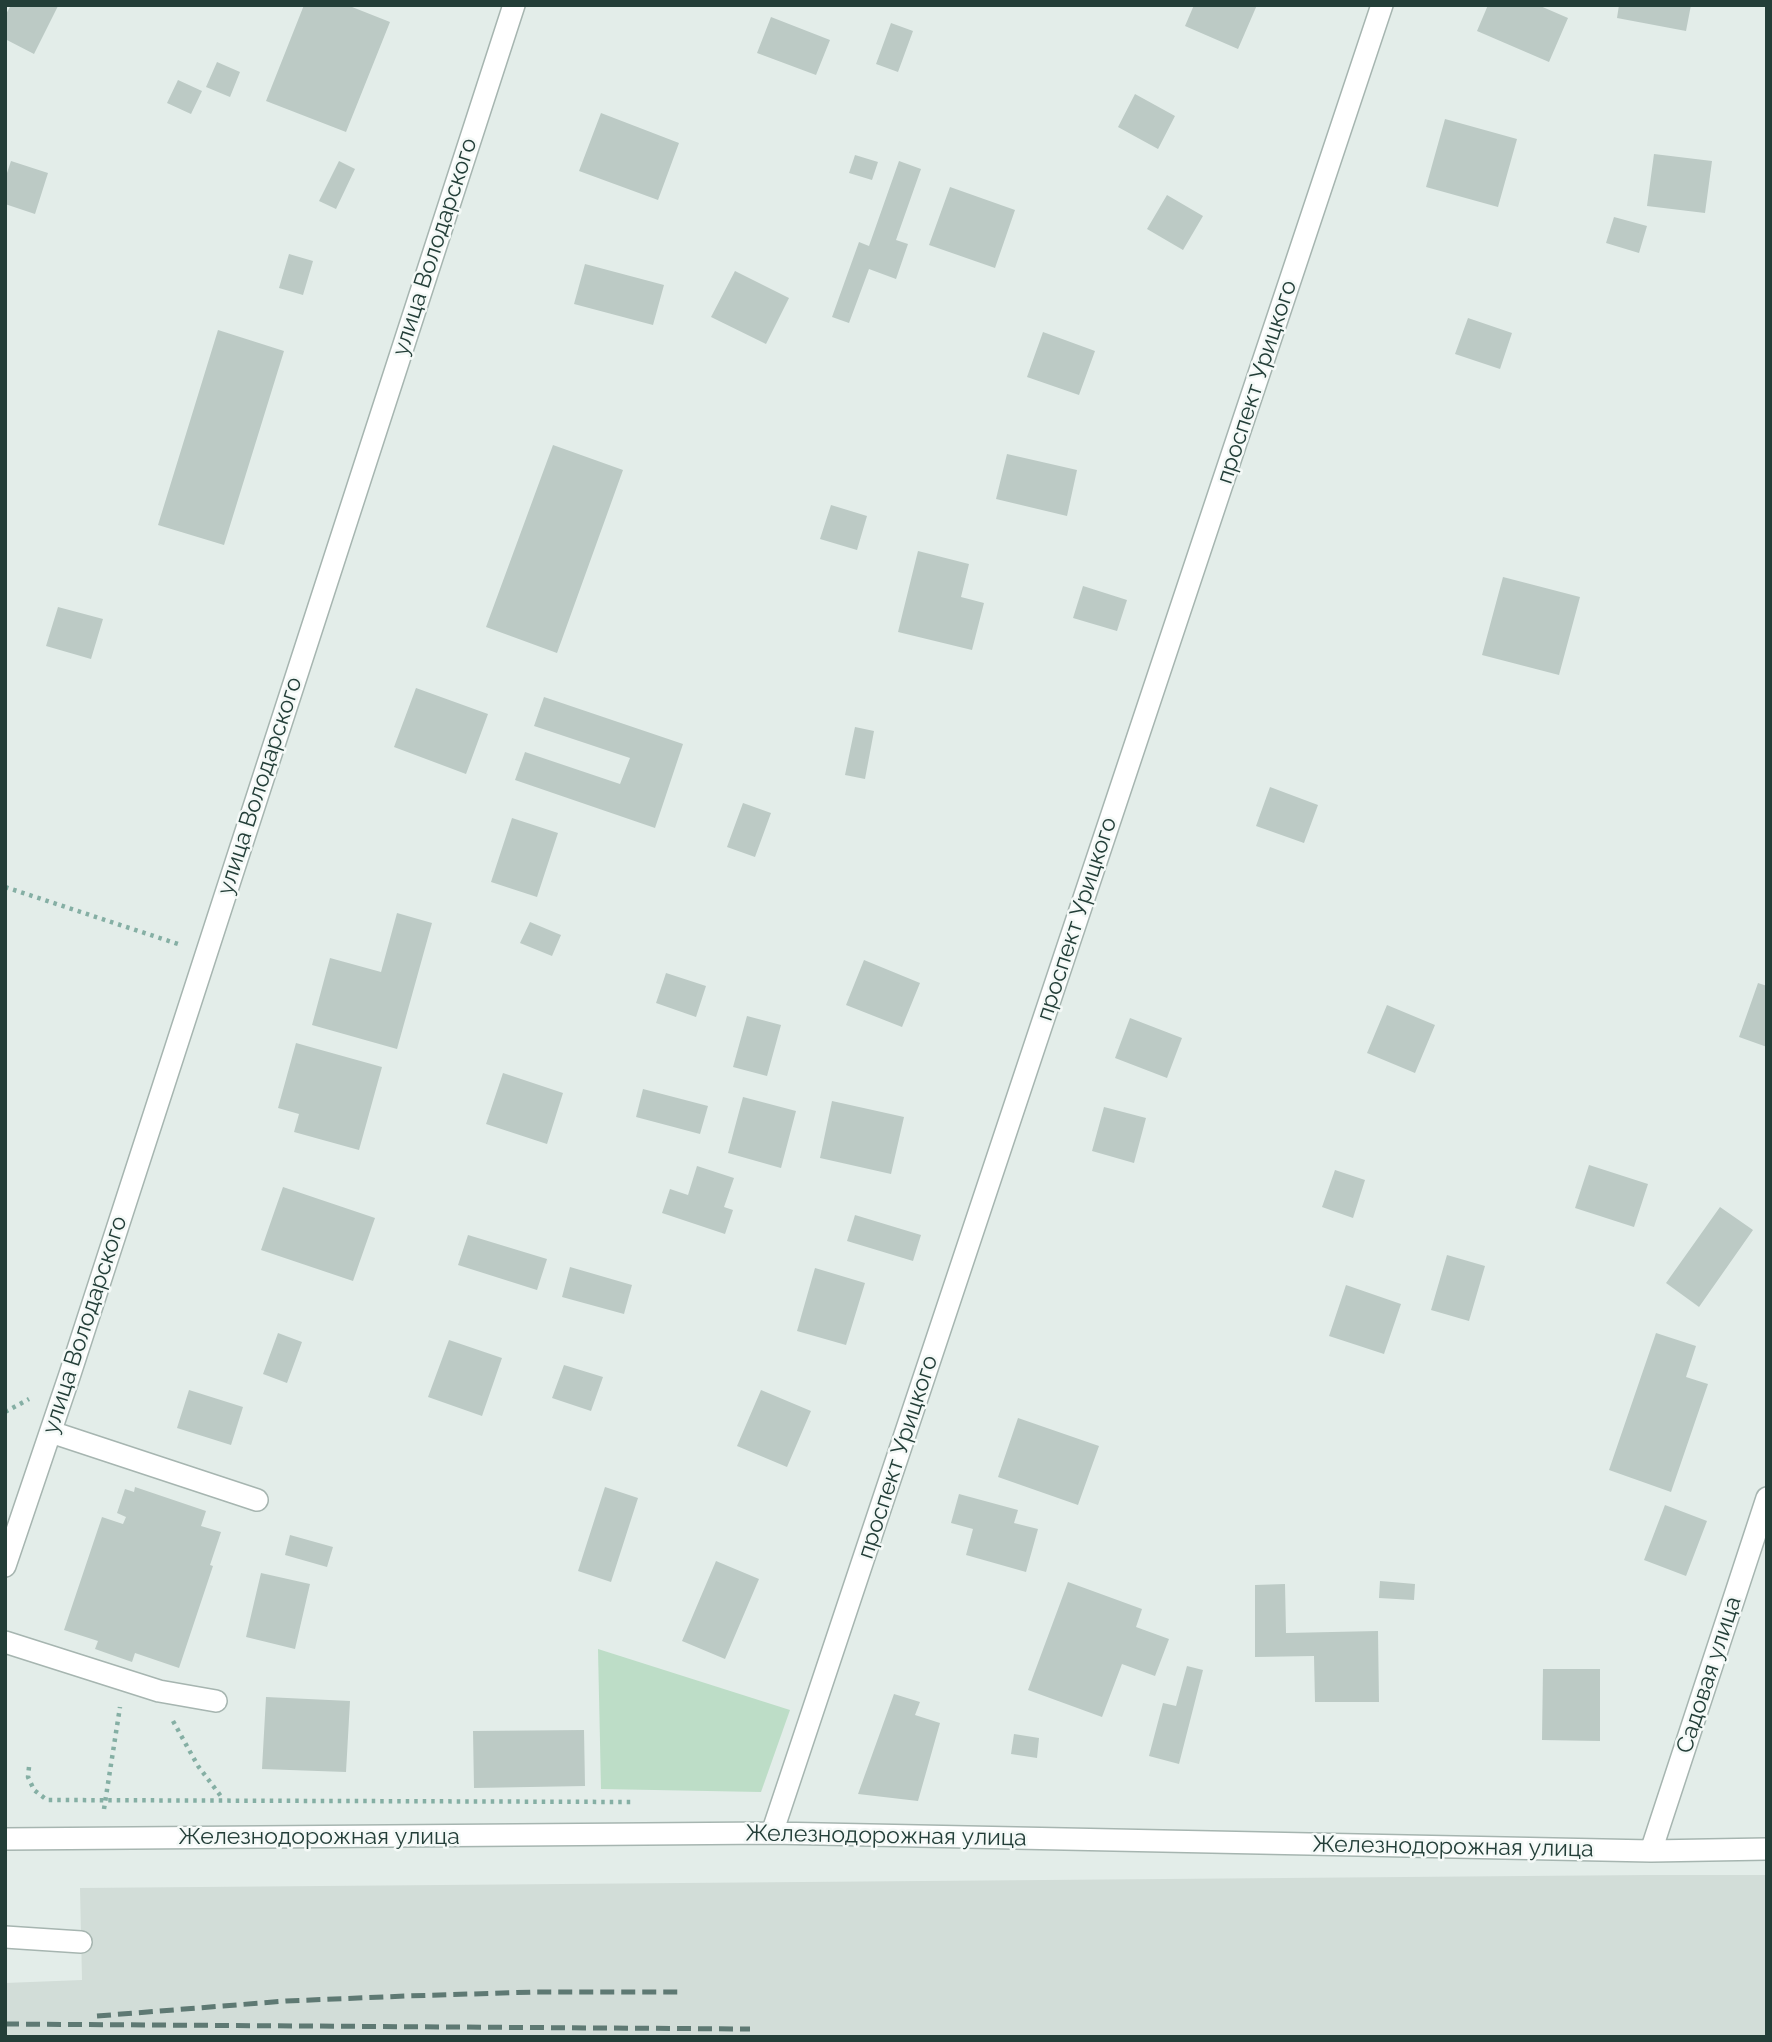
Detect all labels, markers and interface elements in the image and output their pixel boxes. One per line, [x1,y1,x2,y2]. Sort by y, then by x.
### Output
street label: улица Володарского [387,135,483,359]
street label: проспект Урицкого [1211,277,1303,487]
street label: улица Володарского [212,674,308,898]
street label: проспект Урицкого [1031,814,1123,1024]
street label: улица Володарского [37,1213,133,1437]
street label: проспект Урицкого [852,1352,944,1562]
street label: Садовая улица [1671,1593,1747,1757]
street label: Железнодорожная улица [745,1820,1027,1852]
street label: Железнодорожная улица [178,1823,460,1851]
street label: Железнодорожная улица [1312,1831,1594,1863]

